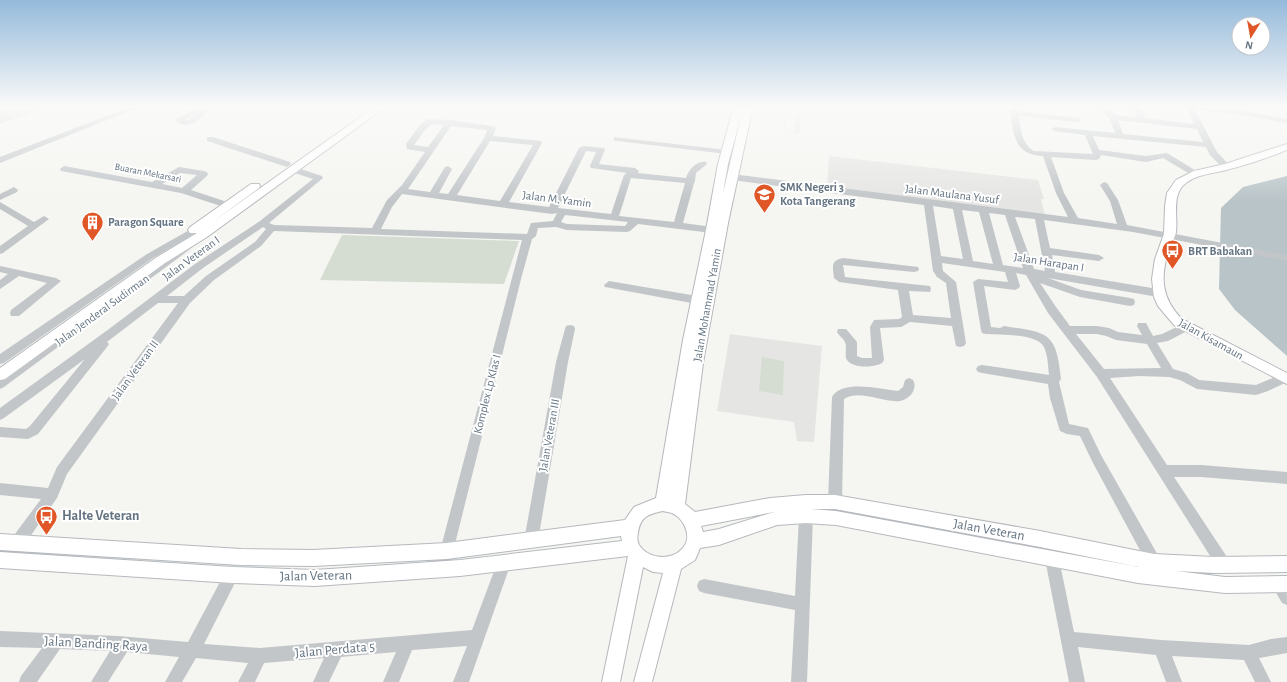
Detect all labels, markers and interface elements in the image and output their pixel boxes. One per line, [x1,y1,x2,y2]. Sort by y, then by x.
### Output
north arrow [1231,16,1271,56]
text: N [1244,39,1254,51]
street label: Buaran Mekarsari [114,162,182,184]
school or university icon: SMK Negeri 3 Kota Tangerang [751,181,777,214]
place label: SMK Negeri 3 Kota Tangerang [780,181,856,207]
street label: Jalan Maulana Yusuf [904,182,1001,206]
street label: Jalan M. Yamin [522,189,592,209]
building icon: Paragon Square [80,209,106,242]
place label: Paragon Square [108,216,184,228]
street label: Jalan Veteran I [160,233,222,283]
bus stop icon: BRT Babakan [1160,238,1186,271]
place label: BRT Babakan [1188,245,1252,257]
street label: Jalan Mohammad Yamin [691,247,723,363]
street label: Jalan Harapan I [1013,251,1085,273]
street label: Jalan Jenderal Sudirman [53,272,151,348]
street label: Jalan Kisamaun [1176,316,1246,362]
street label: Jalan Veteran II [109,338,161,402]
street label: Komplex Lp Klas I [471,353,503,435]
street label: Jalan Veteran III [537,398,561,472]
bus stop icon: Halte Veteran [34,503,60,536]
place label: Halte Veteran [62,509,140,523]
street label: Jalan Veteran [952,517,1026,543]
street label: Jalan Veteran [280,568,352,584]
street label: Jalan Banding Raya [44,634,149,654]
street label: Jalan Perdata 5 [294,640,376,660]

